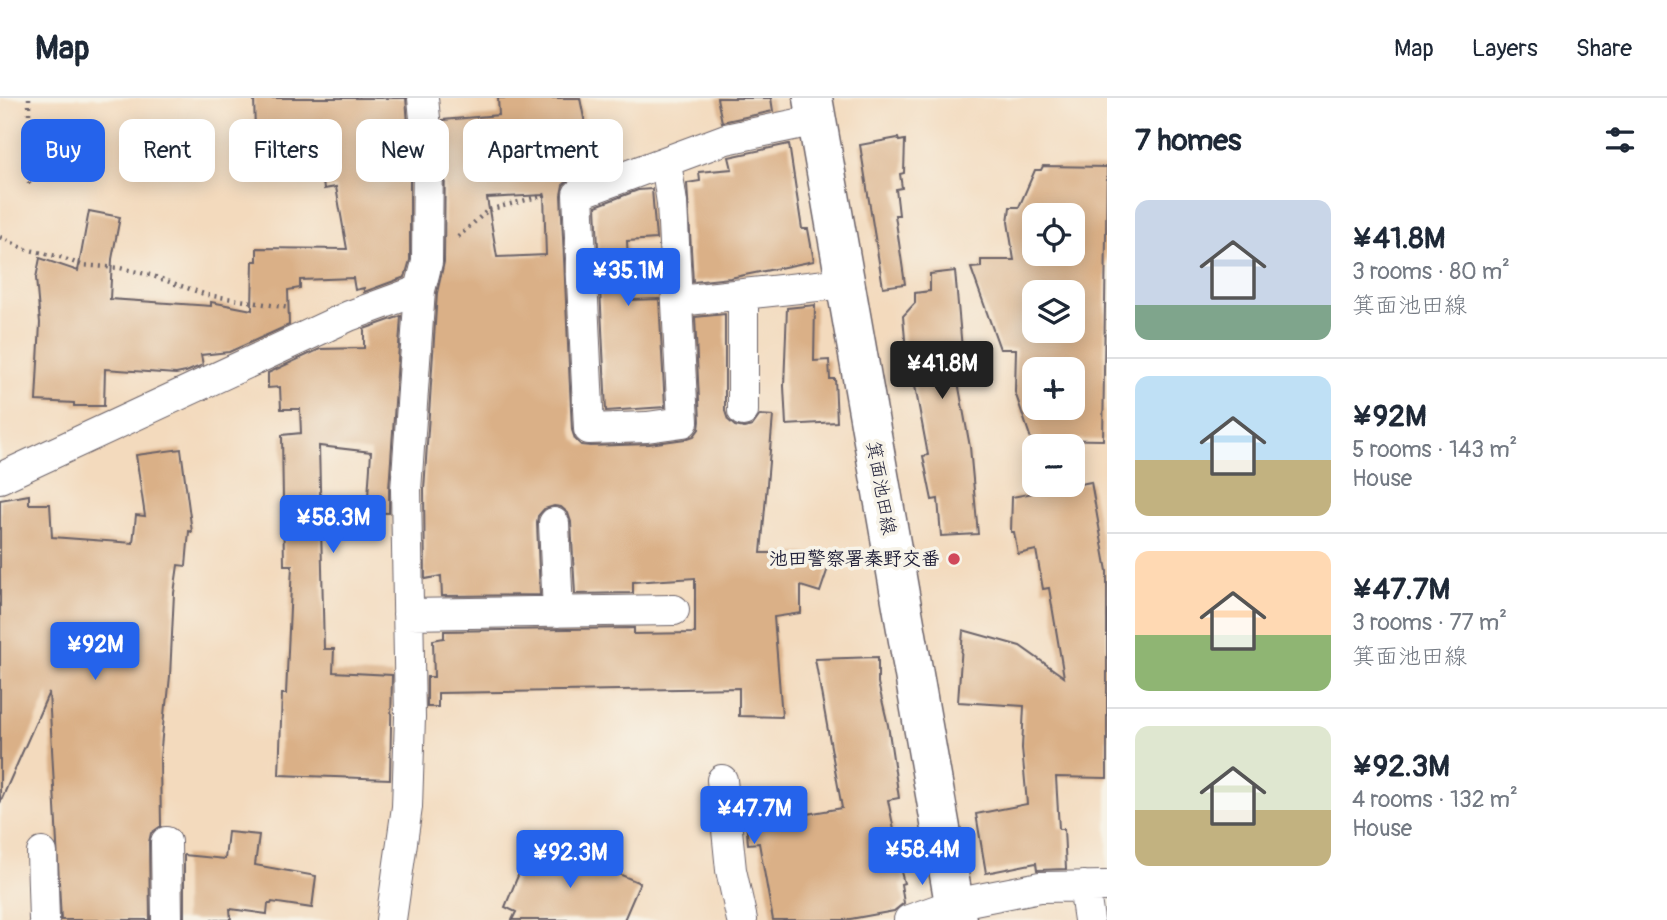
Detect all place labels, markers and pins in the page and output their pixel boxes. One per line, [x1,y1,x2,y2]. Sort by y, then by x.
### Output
pin: ¥35.1M [571,248,685,308]
pin: ¥41.8M [885,342,999,401]
pin: ¥58.3M [276,496,390,555]
place label: 池田警察署秦野交番 [769,547,940,571]
marker: 池田警察署秦野交番 [946,551,962,567]
pin: ¥92M [54,622,136,682]
pin: ¥47.7M [697,786,811,846]
pin: ¥58.4M [865,828,979,887]
pin: ¥92.3M [513,830,627,890]

